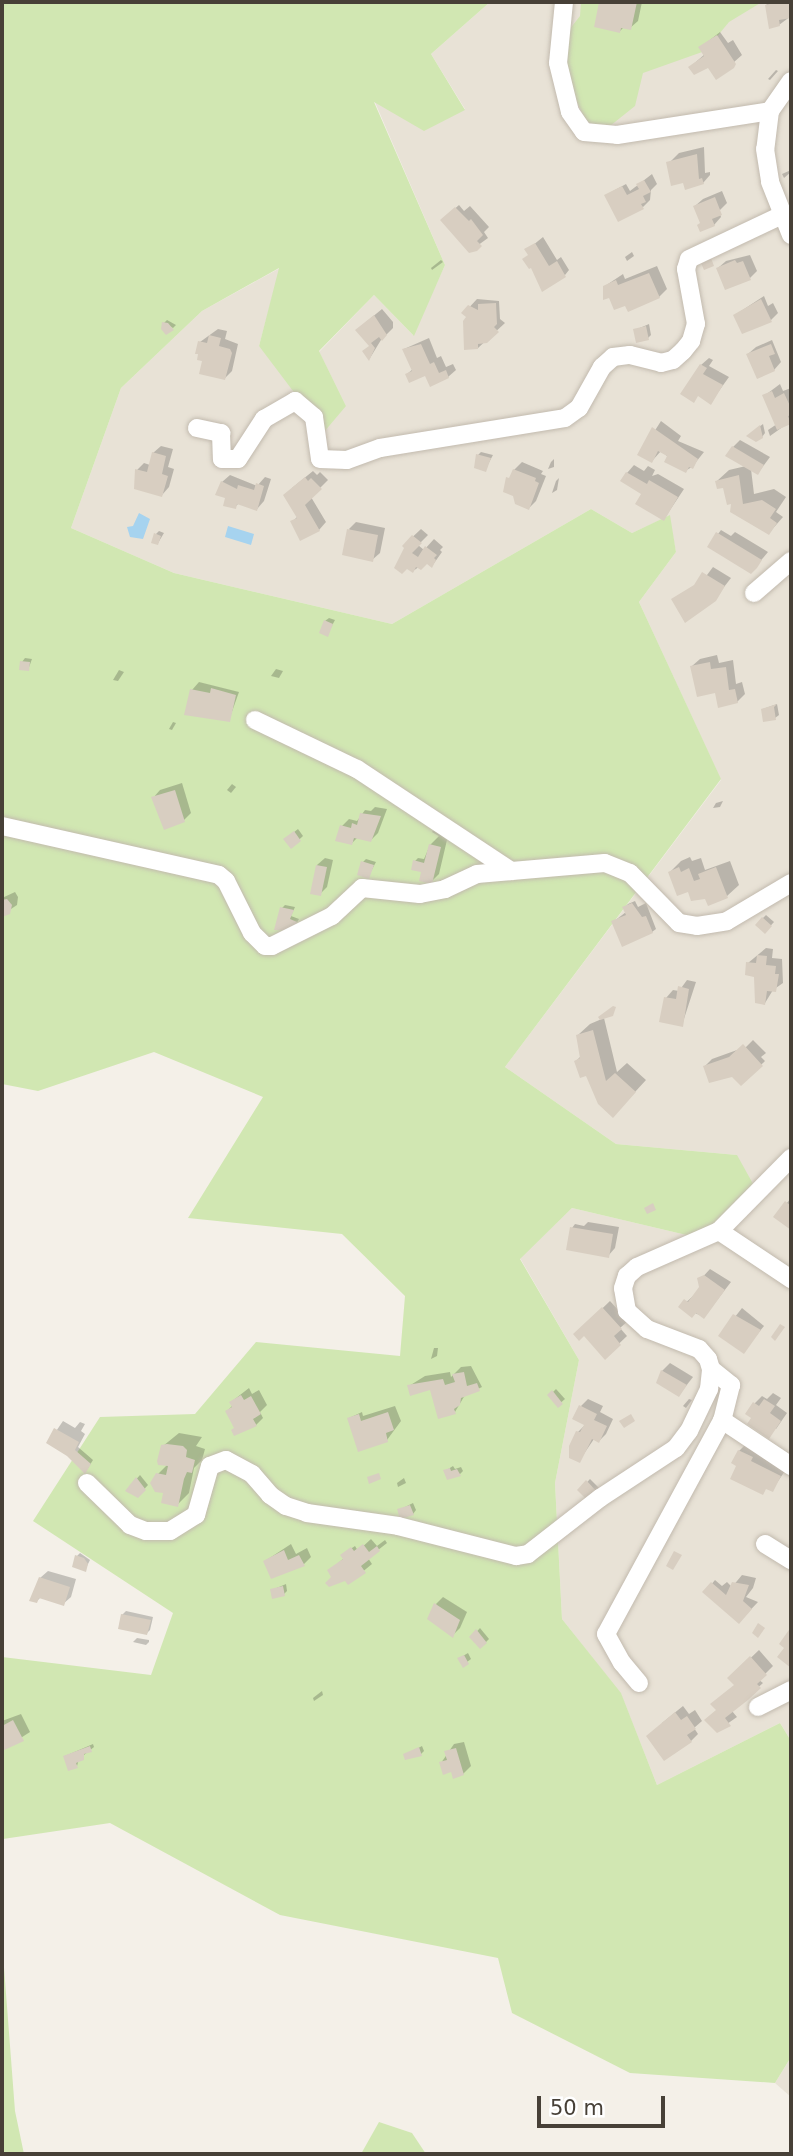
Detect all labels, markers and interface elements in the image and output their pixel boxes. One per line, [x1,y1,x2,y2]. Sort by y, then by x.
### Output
scale bar [541,2082,669,2126]
text: 50 m [550,2096,604,2120]

